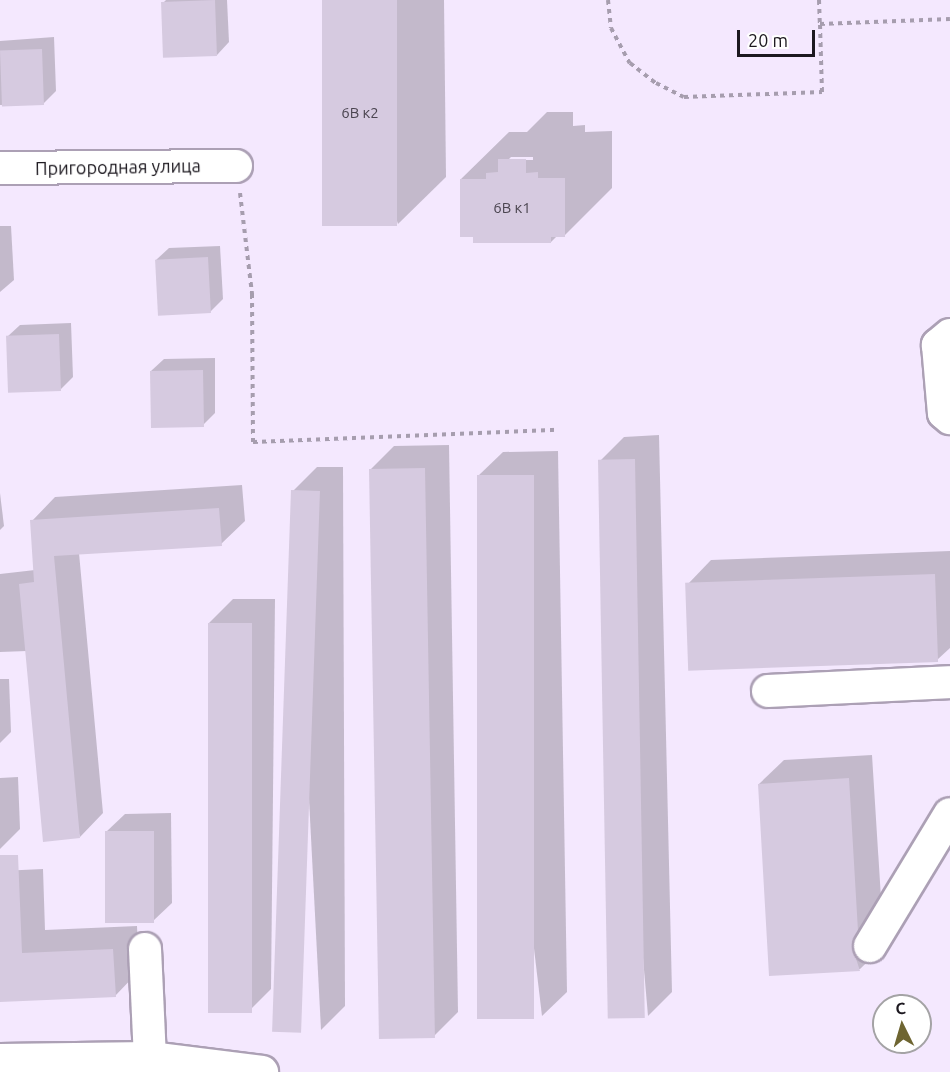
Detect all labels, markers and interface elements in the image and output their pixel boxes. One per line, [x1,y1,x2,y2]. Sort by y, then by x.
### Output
scale bar [740,18,818,56]
text: 20 m [748,30,788,50]
house number: 6В к2 [341,104,379,122]
street label: Пригородная улица [35,155,201,179]
house number: 6В к1 [493,199,531,217]
north arrow [872,994,932,1054]
text: С [895,999,906,1017]

